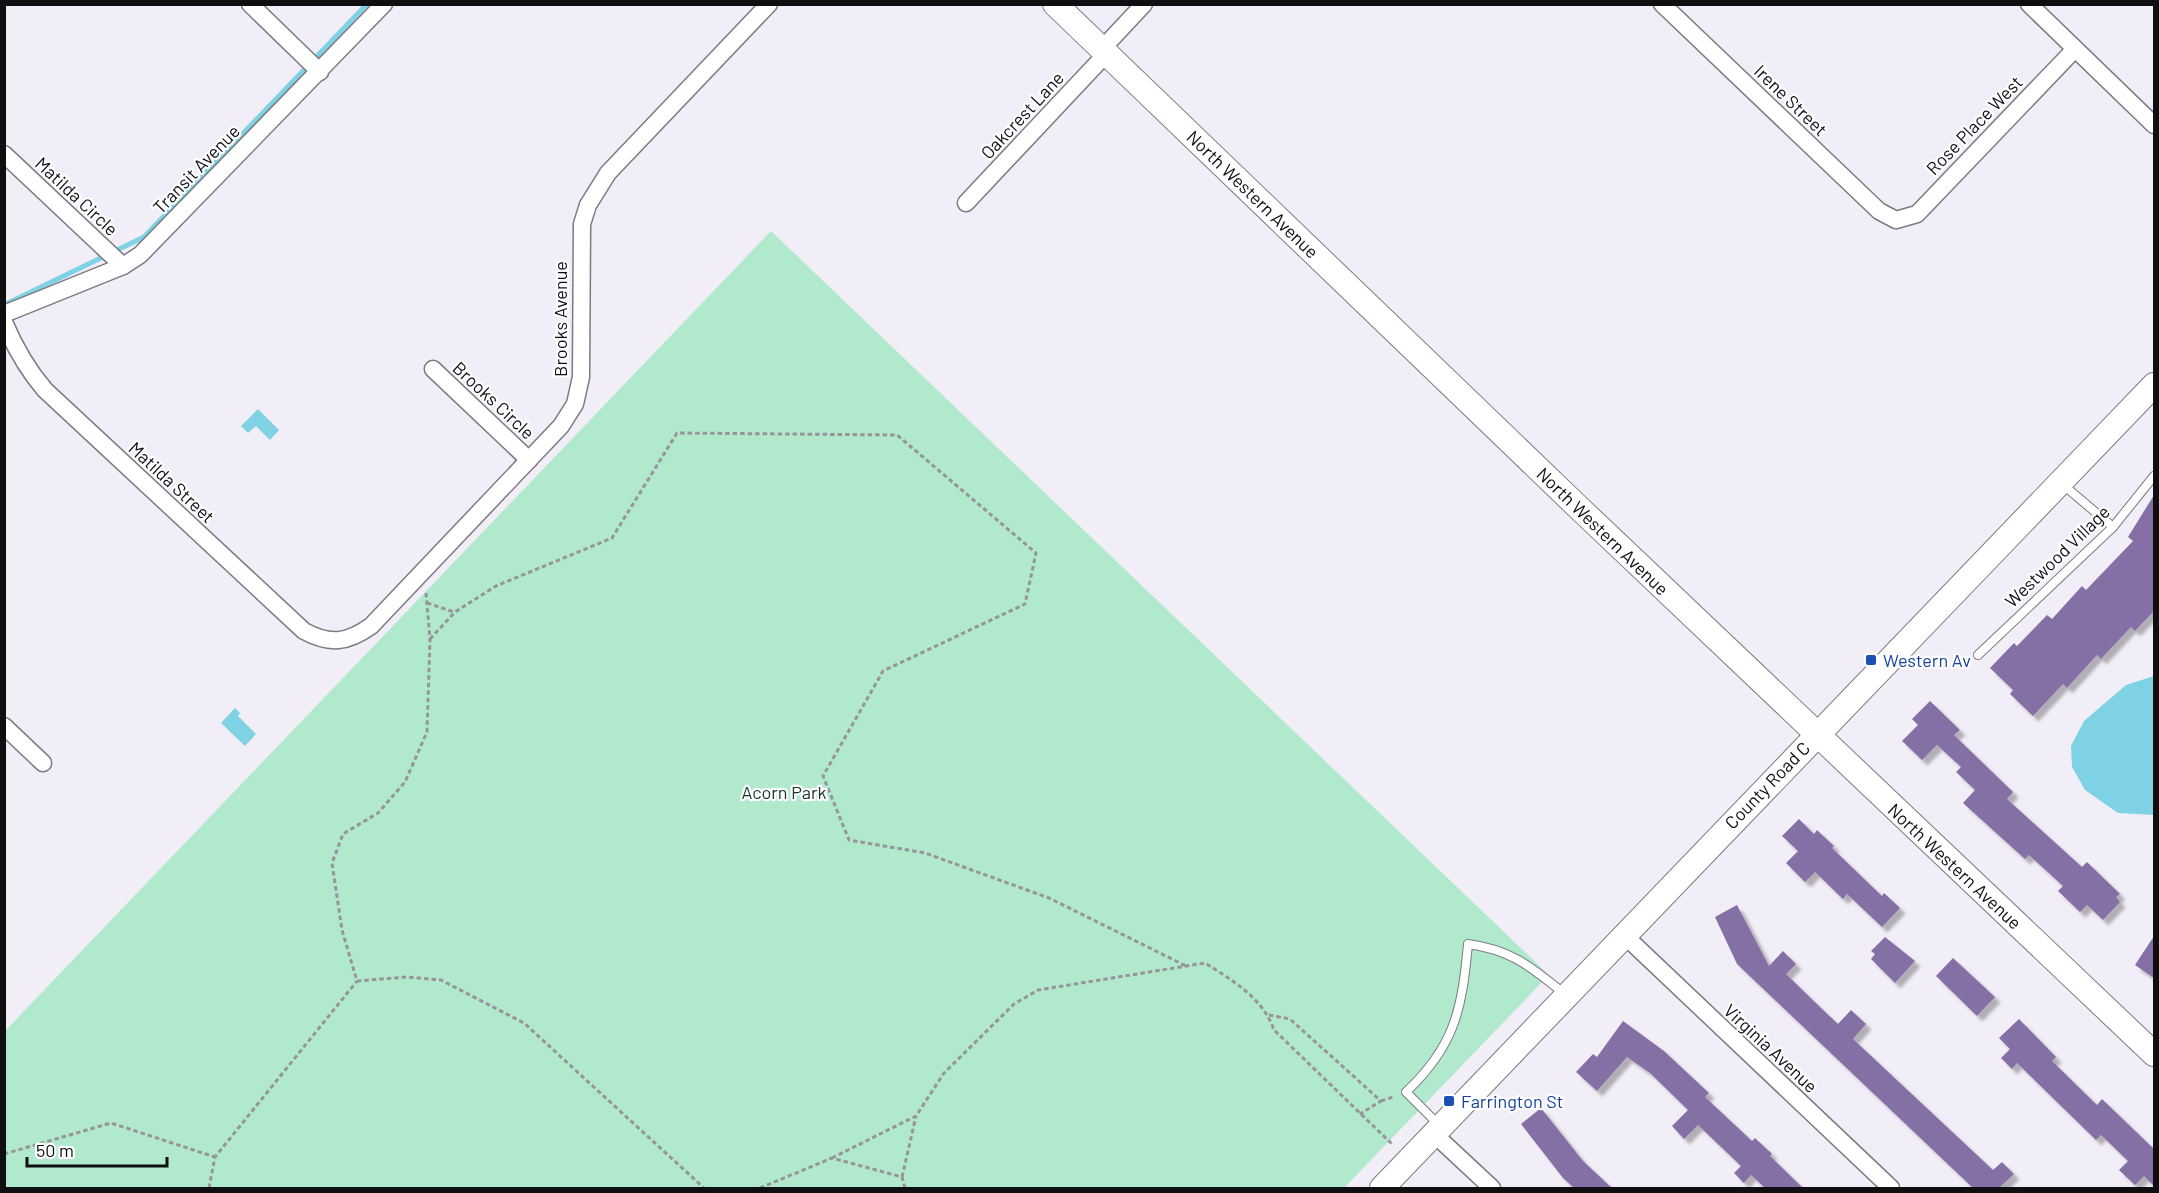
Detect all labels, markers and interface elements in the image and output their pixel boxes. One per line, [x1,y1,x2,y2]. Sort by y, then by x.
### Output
street label: Irene Street [1750,60,1832,140]
street label: Oakcrest Lane [976,67,1068,163]
street label: Rose Place West [1921,71,2027,179]
street label: Transit Avenue [148,120,244,218]
street label: North Western Avenue [1183,125,1323,263]
street label: Matilda Circle [31,152,123,240]
street label: Brooks Avenue [549,261,571,377]
street label: Brooks Circle [449,357,539,443]
street label: Matilda Street [125,437,219,527]
street label: North Western Avenue [1533,462,1673,600]
street label: Westwood Village [2000,500,2114,612]
place label: Western Av [1883,649,1971,671]
marker: Western Av [1864,653,1878,667]
street label: County Road C [1720,737,1814,833]
park label: Acorn Park [741,781,827,803]
street label: North Western Avenue [1884,798,2026,934]
street label: Virginia Avenue [1720,999,1822,1097]
place label: Farrington St [1461,1090,1563,1112]
marker: Farrington St [1442,1094,1456,1108]
scale bar [27,1130,166,1168]
text: 50 m [36,1139,74,1161]

